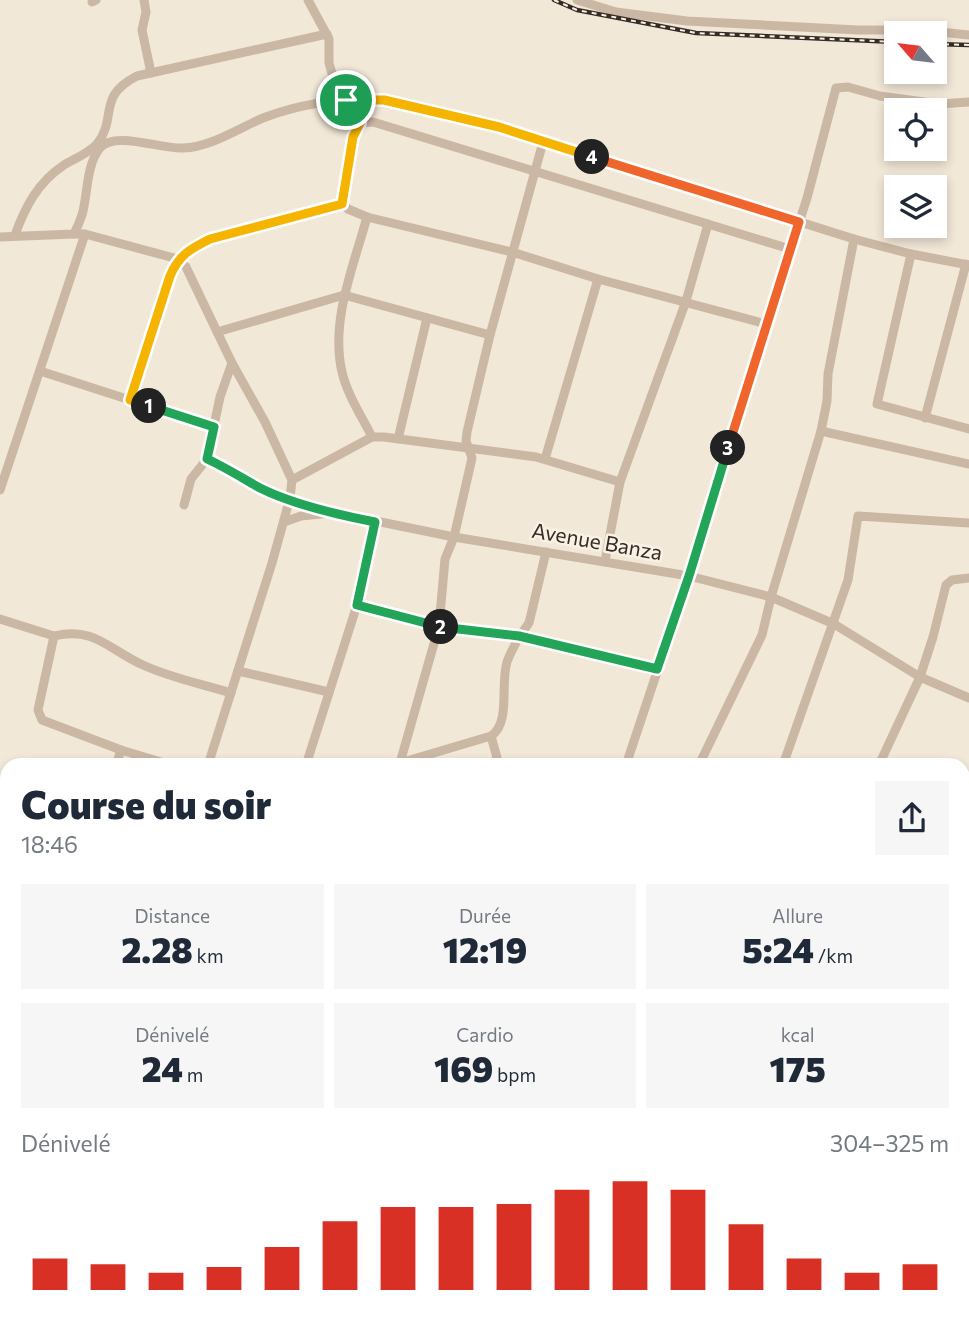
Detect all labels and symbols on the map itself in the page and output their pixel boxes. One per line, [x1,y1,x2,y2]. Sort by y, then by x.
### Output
north arrow [884,21,947,84]
pin [316,70,376,130]
pin: 4 [574,140,610,174]
pin: 1 [132,388,166,424]
pin: 3 [710,430,746,466]
street label: Avenue Banza [530,517,664,564]
pin: 2 [424,610,458,644]

